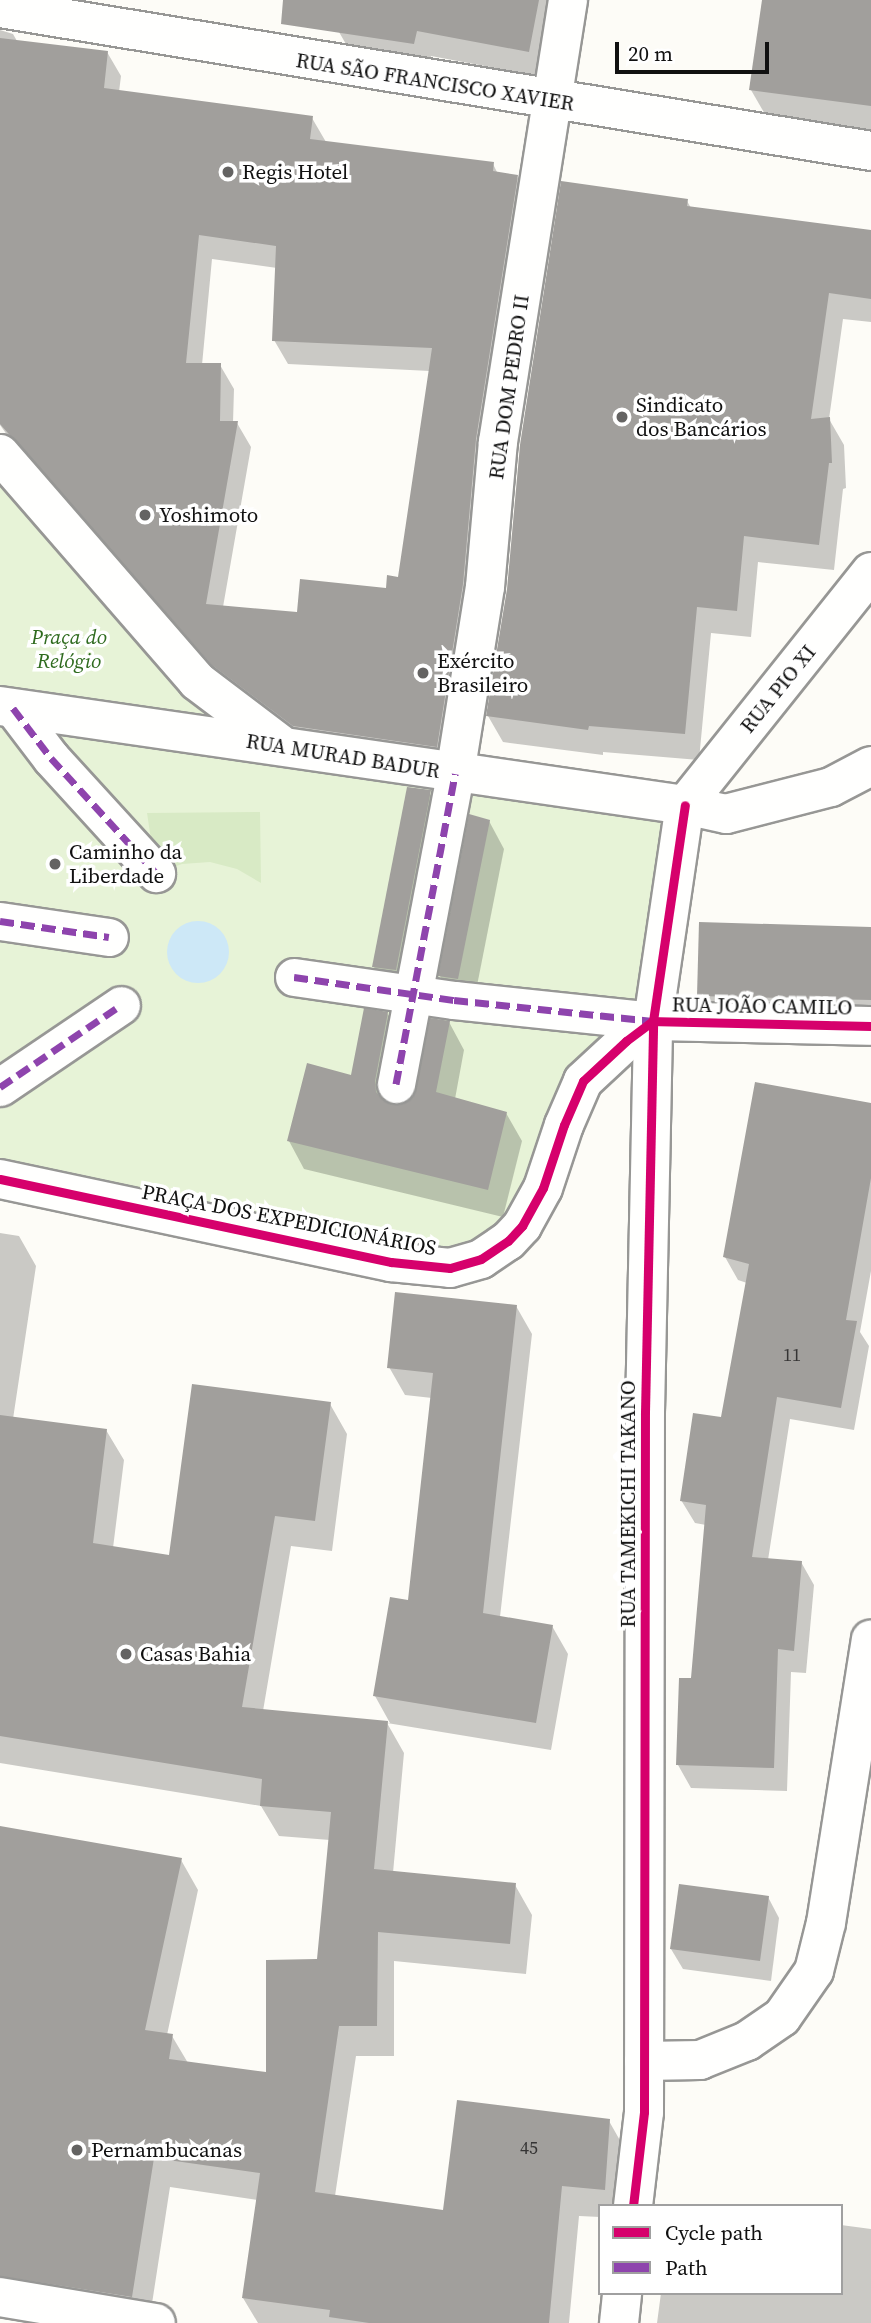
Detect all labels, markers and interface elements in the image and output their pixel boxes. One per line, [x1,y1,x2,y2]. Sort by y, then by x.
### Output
scale bar [619,28,773,72]
text: 20 m [628,39,673,68]
street label: RUA SÃO FRANCISCO XAVIER [294,48,576,116]
place label: Regis Hotel [242,159,348,185]
marker: Regis Hotel [220,164,236,180]
street label: RUA DOM PEDRO II [484,293,534,481]
place label: Sindicato dos Bancários [636,392,767,442]
marker: Sindicato dos Bancários [614,409,630,425]
place label: Yoshimoto [159,502,258,528]
marker: Yoshimoto [137,507,153,523]
park label: Praça do Relógio [31,624,107,674]
street label: RUA PIO XI [735,640,821,738]
place label: Exército Brasileiro [437,648,528,698]
marker: Exército Brasileiro [415,665,431,681]
street label: RUA MURAD BADUR [244,728,442,784]
place label: Caminho da Liberdade [69,839,182,889]
marker: Caminho da Liberdade [47,856,63,872]
street label: RUA JOÃO CAMILO [671,992,853,1020]
street label: PRAÇA DOS EXPEDICIONÁRIOS [140,1179,438,1261]
house number: 11 [783,1344,801,1366]
street label: RUA TAMEKICHI TAKANO [615,1380,641,1628]
place label: Casas Bahia [140,1641,251,1667]
marker: Casas Bahia [118,1646,134,1662]
place label: Pernambucanas [91,2137,242,2163]
house number: 45 [520,2137,538,2159]
marker: Pernambucanas [69,2142,85,2158]
legend [598,2204,843,2295]
text: Cycle path [665,2218,763,2247]
text: Path [665,2253,708,2282]

